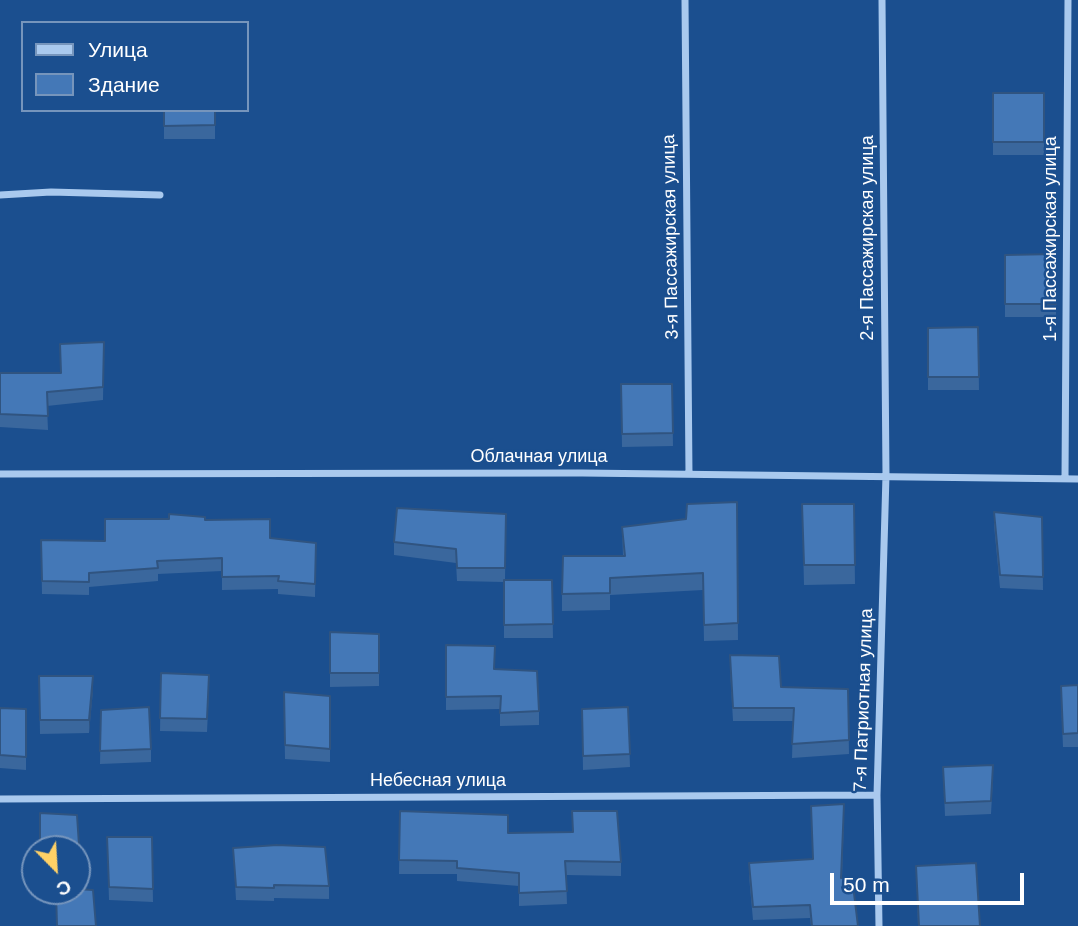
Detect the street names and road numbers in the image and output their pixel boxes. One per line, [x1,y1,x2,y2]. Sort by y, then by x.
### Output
street label: 3-я Пассажирская улица [658,134,684,340]
street label: 2-я Пассажирская улица [857,135,879,341]
street label: 1-я Пассажирская улица [1040,136,1062,342]
street label: Облачная улица [470,446,608,468]
street label: 7-я Патриотная улица [850,608,878,792]
street label: Небесная улица [370,770,506,792]

